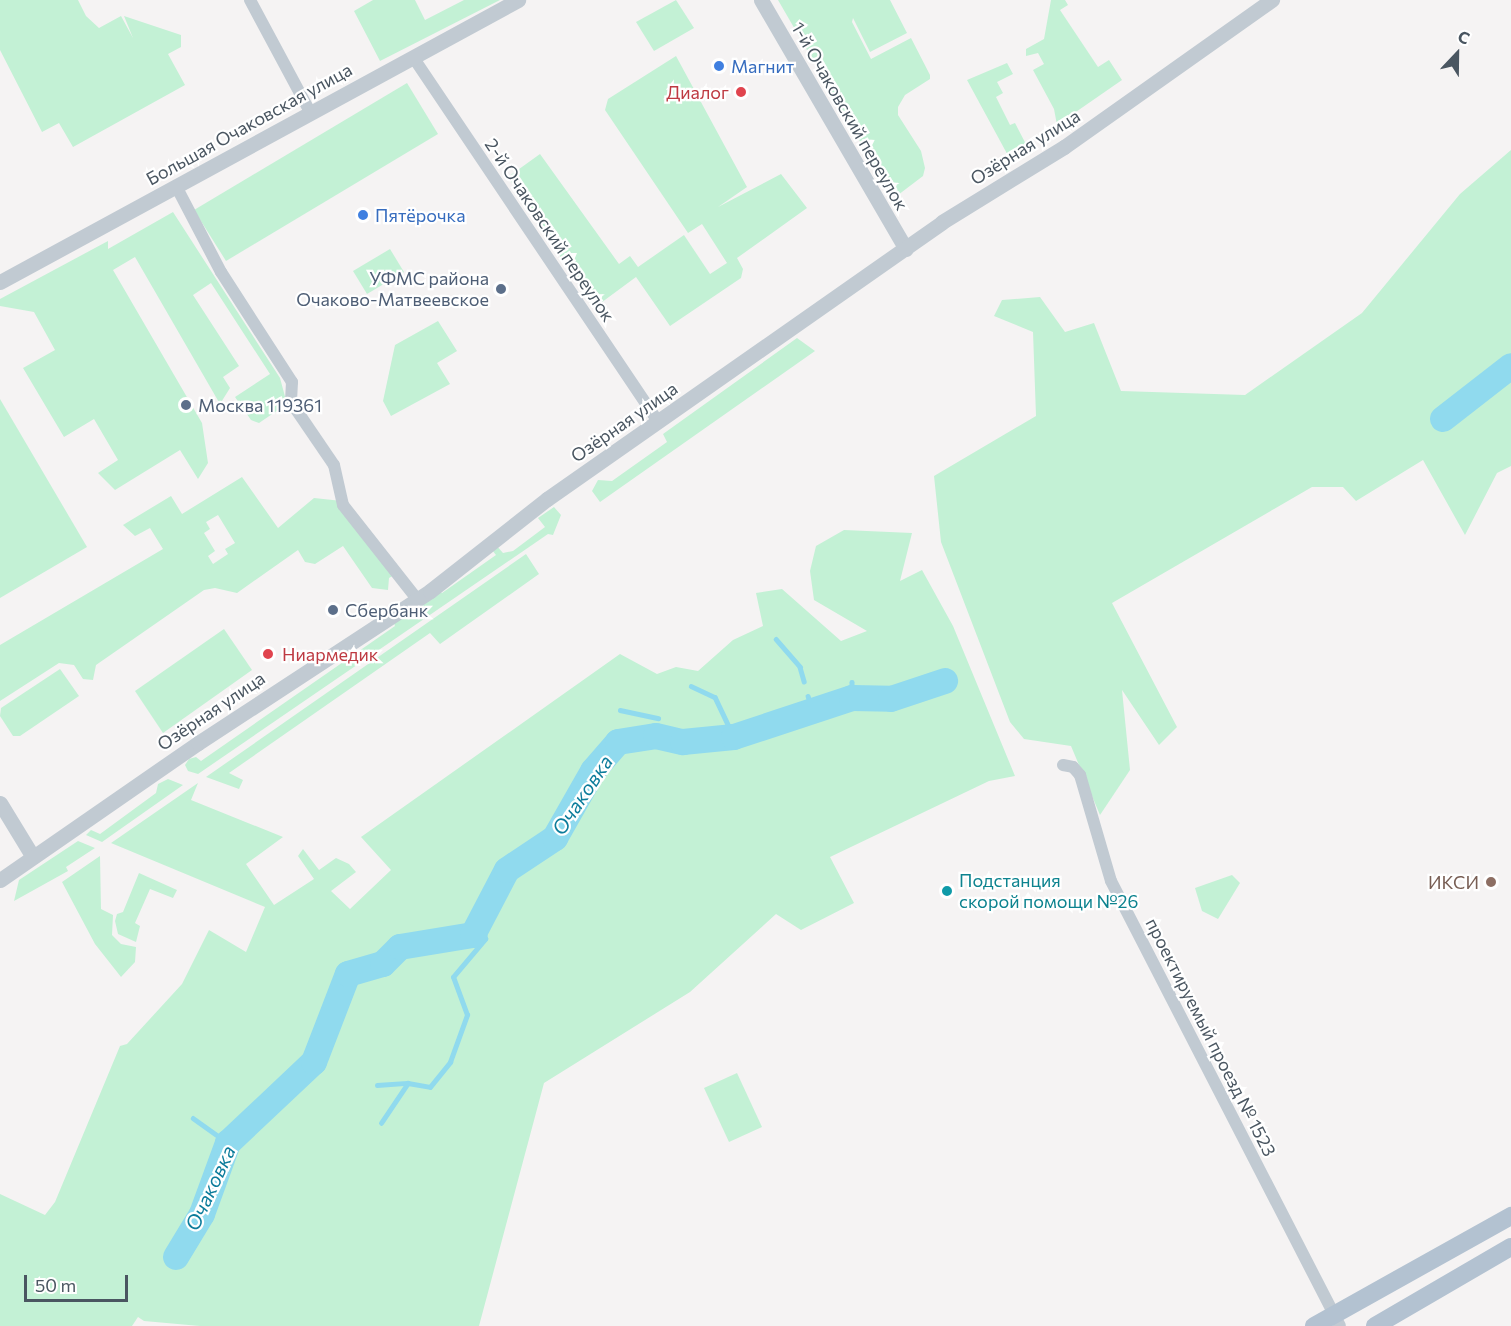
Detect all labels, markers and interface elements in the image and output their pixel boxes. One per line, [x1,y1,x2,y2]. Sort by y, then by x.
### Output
street label: 1-й Очаковский переулок [787,18,913,214]
north arrow [1427,24,1487,84]
text: С [1455,26,1473,48]
place label: Магнит [731,55,794,77]
street label: Большая Очаковская улица [142,58,356,190]
marker: Магнит [712,59,726,73]
place label: Диалог [666,81,729,103]
marker: Диалог [734,85,748,99]
street label: Озёрная улица [966,105,1084,189]
street label: 2-й Очаковский переулок [481,134,619,326]
place label: Пятёрочка [375,204,466,226]
marker: Пятёрочка [356,208,370,222]
place label: УФМС района Очаково-Матвеевское [296,268,489,310]
marker: УФМС района Очаково-Матвеевское [494,282,508,296]
street label: Озёрная улица [567,377,681,467]
place label: Москва 119361 [198,394,322,416]
marker: Москва 119361 [179,398,193,412]
place label: Сбербанк [345,599,428,621]
marker: Сбербанк [326,603,340,617]
place label: Ниармедик [282,643,378,665]
marker: Ниармедик [259,645,277,663]
street label: Озёрная улица [153,667,269,755]
water label: Очаковка [547,751,617,839]
place label: Подстанция скорой помощи №26 [959,870,1138,912]
place label: ИКСИ [1428,871,1479,893]
marker: ИКСИ [1484,875,1498,889]
marker: Подстанция скорой помощи №26 [940,884,954,898]
street label: проектируемый проезд № 1523 [1141,914,1281,1160]
water label: Очаковка [180,1142,240,1234]
scale bar [27,1263,130,1301]
text: 50 m [35,1274,76,1296]

